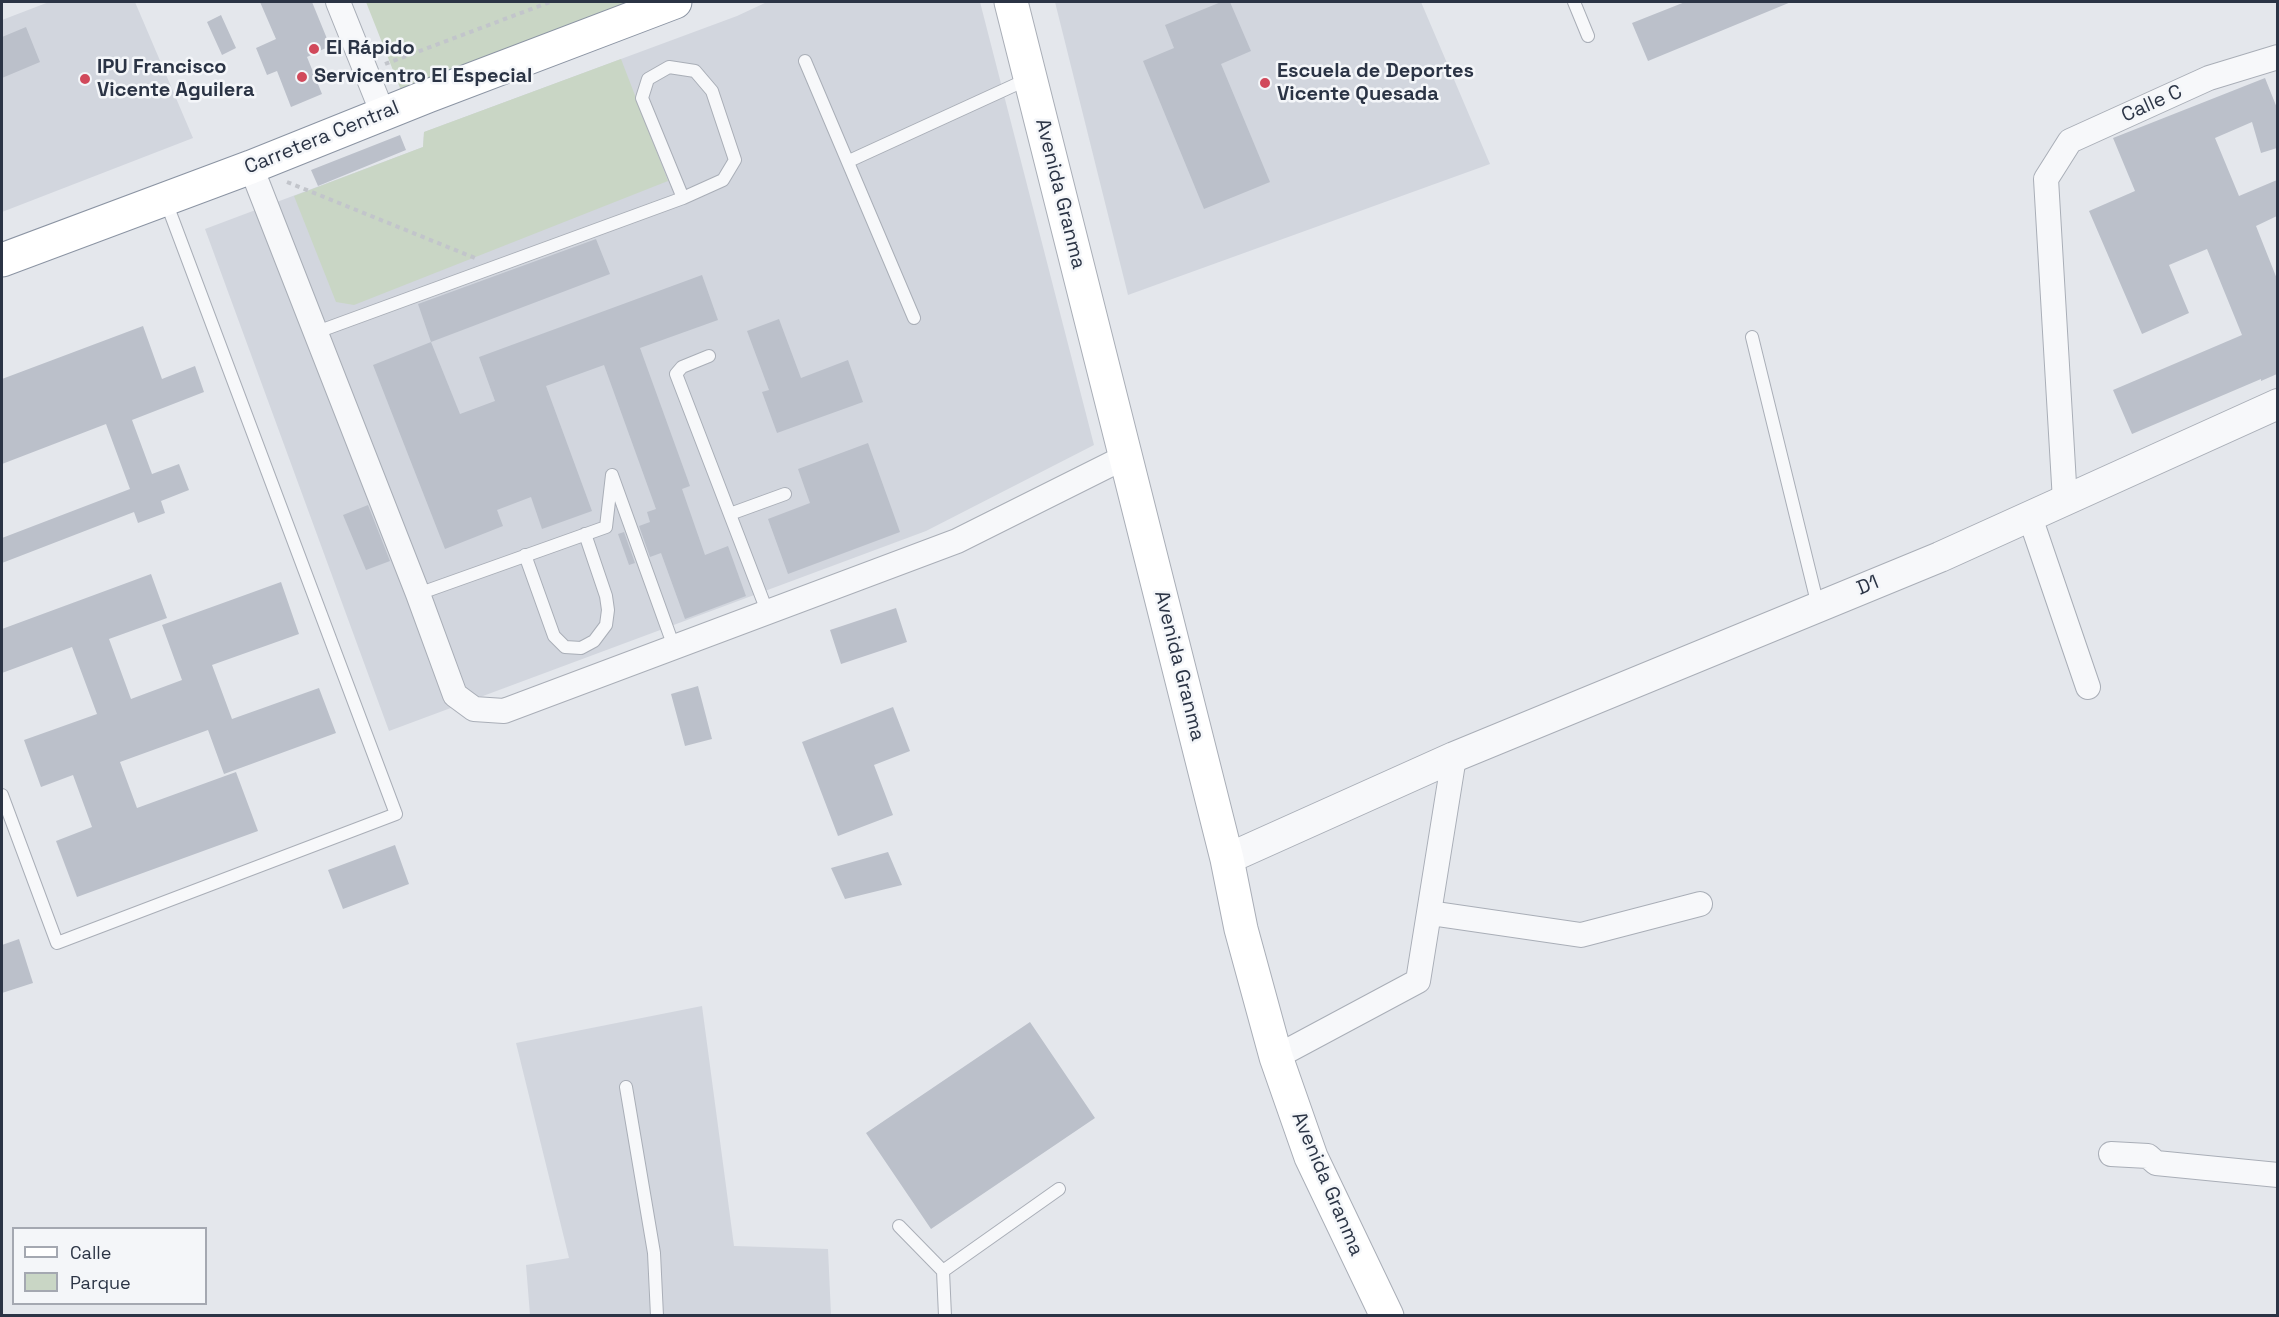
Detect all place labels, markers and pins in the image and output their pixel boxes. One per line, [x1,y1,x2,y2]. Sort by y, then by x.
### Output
place label: El Rápido [326,37,415,61]
marker: El Rápido [307,42,321,56]
place label: IPU Francisco Vicente Aguilera [97,56,255,103]
place label: Escuela de Deportes Vicente Quesada [1277,60,1474,107]
place label: Servicentro El Especial [314,65,532,89]
marker: Servicentro El Especial [295,70,309,84]
marker: IPU Francisco Vicente Aguilera [78,72,92,86]
marker: Escuela de Deportes Vicente Quesada [1258,76,1272,90]

